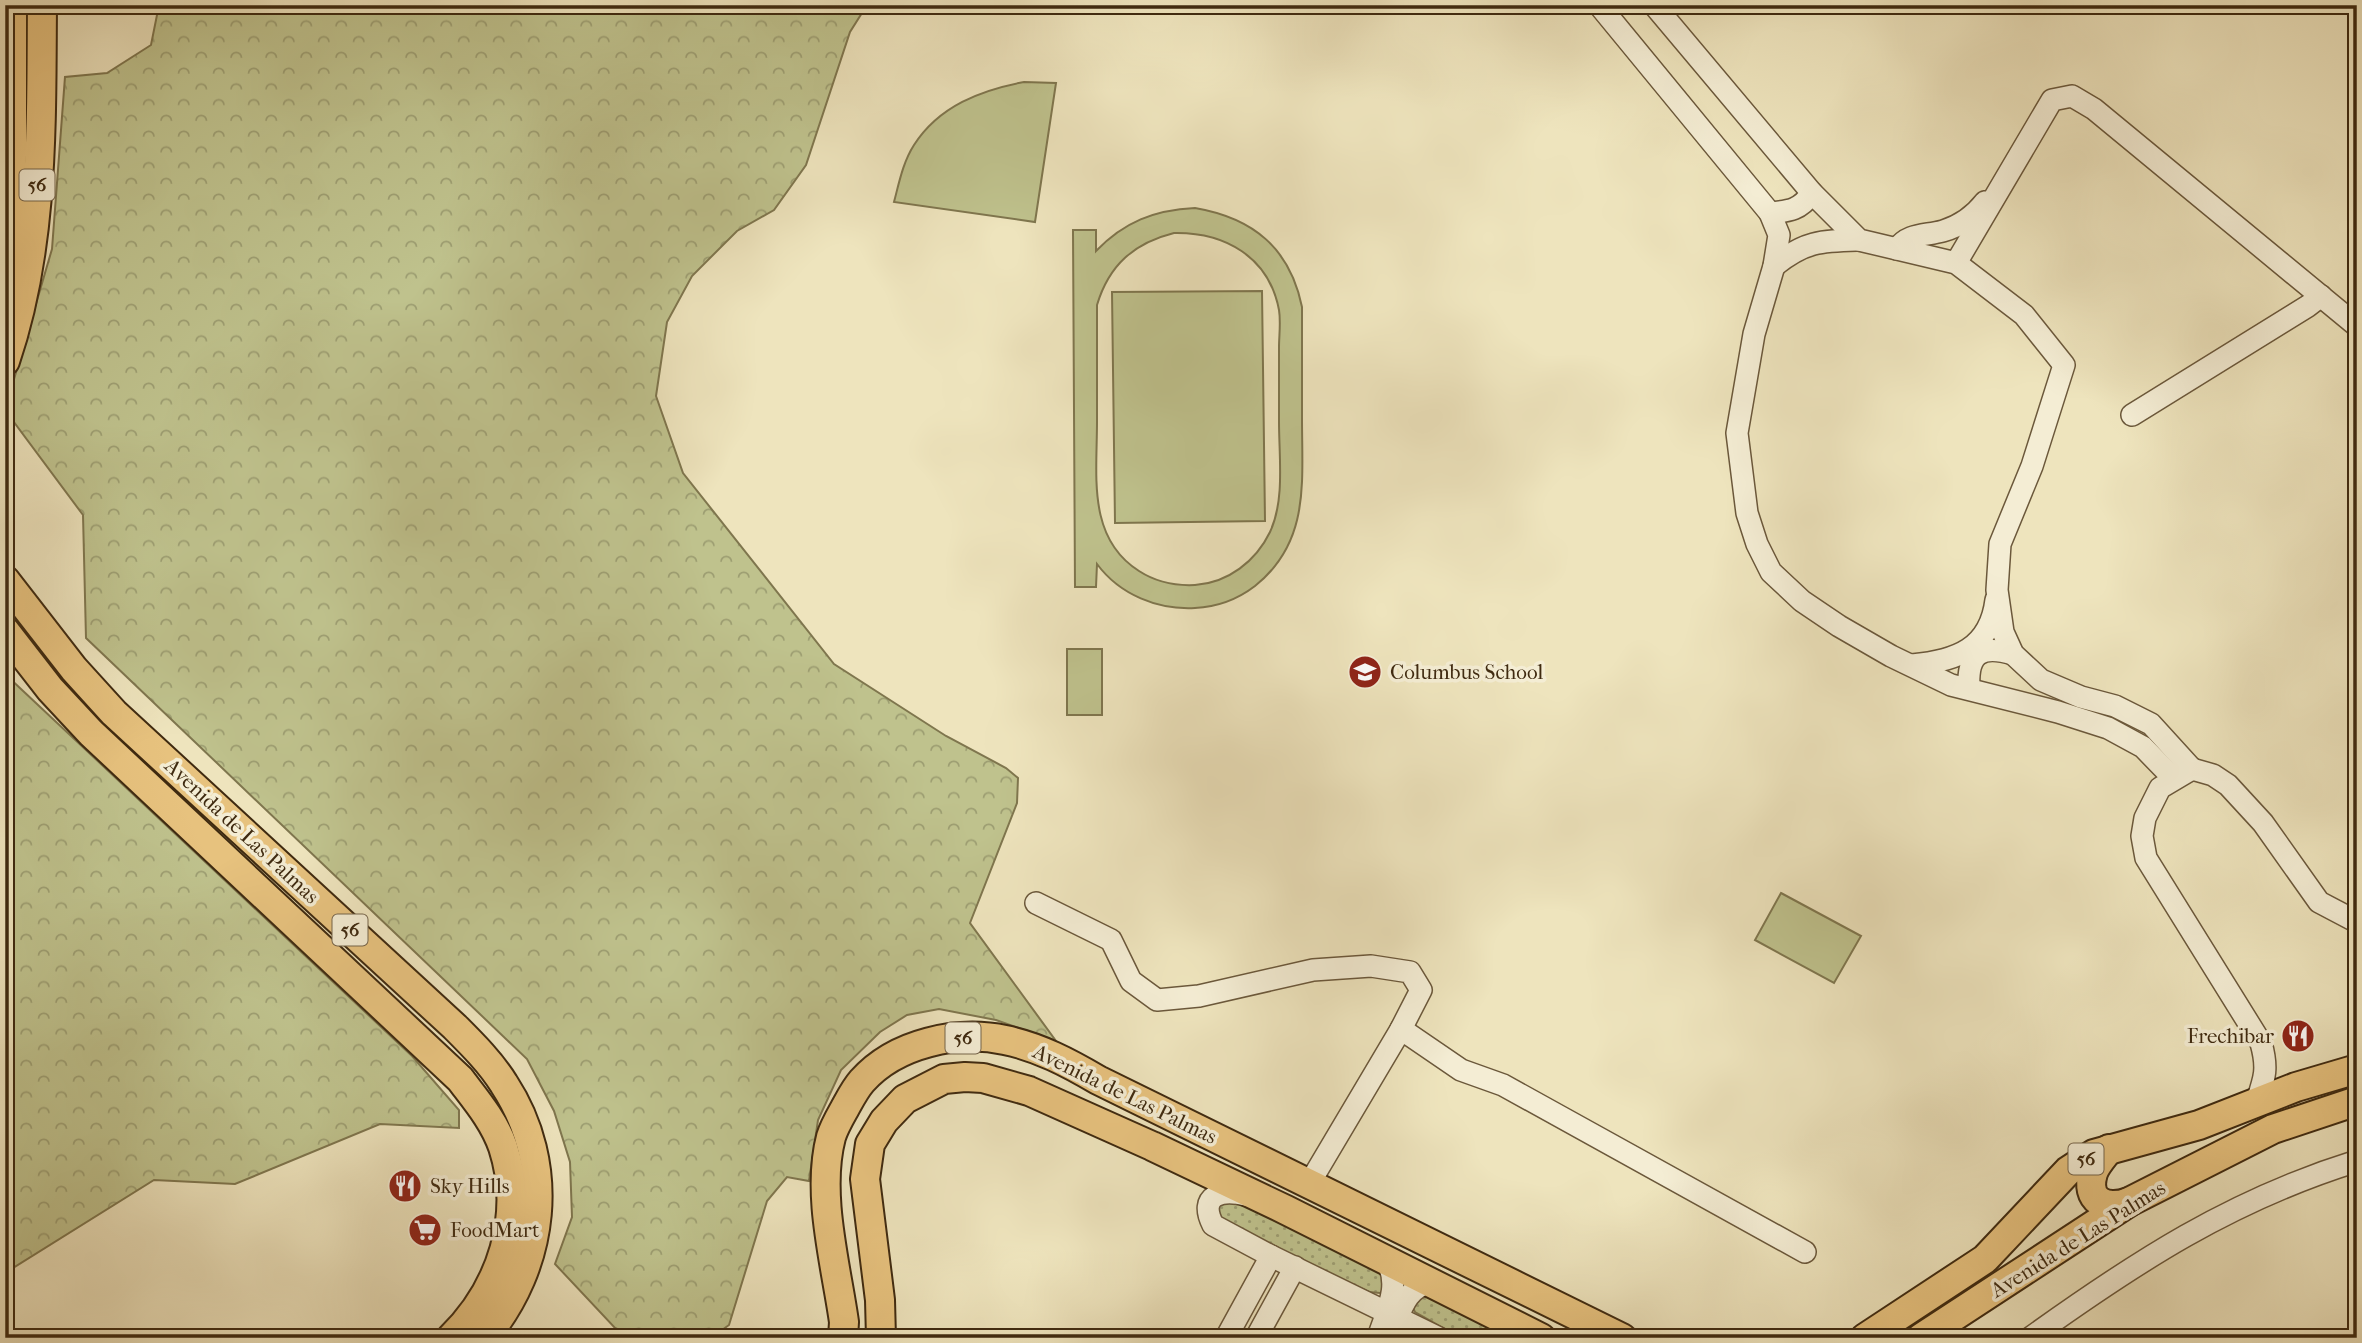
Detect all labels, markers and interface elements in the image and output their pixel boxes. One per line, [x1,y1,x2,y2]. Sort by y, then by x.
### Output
road number: 56 [20,169,54,200]
school or university icon: Columbus School [1346,653,1384,691]
place label: Columbus School [1390,660,1543,684]
street label: Avenida de Las Palmas [159,753,324,909]
road number: 56 [332,914,368,946]
restaurant icon: Frechibar [2279,1017,2317,1055]
road number: 56 [946,1022,981,1054]
place label: Frechibar [2187,1024,2274,1048]
street label: Avenida de Las Palmas [1028,1039,1221,1149]
road number: 56 [2068,1144,2104,1175]
restaurant icon: Sky Hills [386,1167,424,1205]
place label: Sky Hills [430,1174,510,1198]
street label: Avenida de Las Palmas [1985,1175,2170,1303]
supermarket icon: FoodMart [406,1211,444,1249]
place label: FoodMart [450,1218,540,1242]

